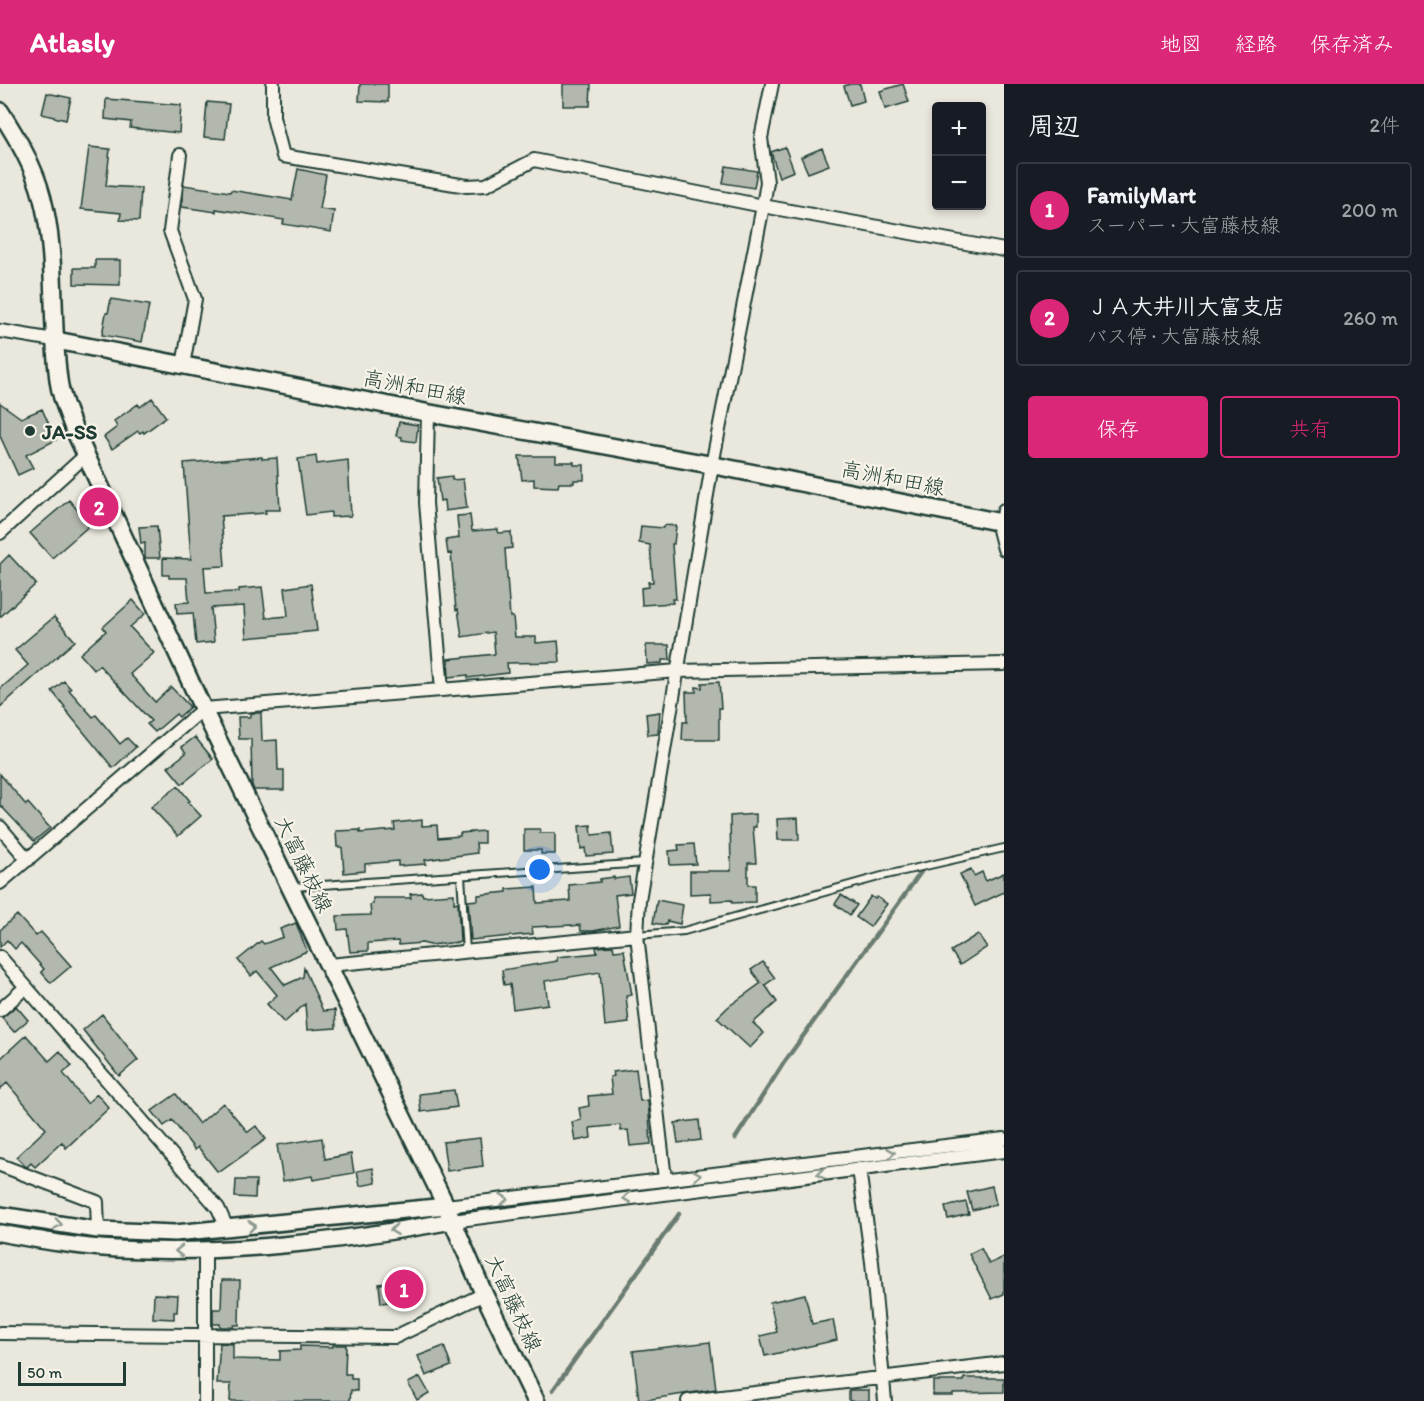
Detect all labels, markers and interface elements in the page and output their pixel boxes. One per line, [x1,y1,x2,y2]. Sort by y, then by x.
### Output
text: Atlasly [30,25,115,59]
text: 地図 [1160,31,1202,56]
text: 経路 [1235,31,1277,56]
text: 保存済み [1310,31,1394,56]
map controls [932,102,986,210]
button: + [932,102,986,156]
text: 周辺 [1028,110,1080,142]
text: 2件 [1369,113,1400,137]
button: − [932,156,986,210]
text: FamilyMart [1087,182,1196,209]
text: 1 [1045,198,1054,222]
text: 200 m [1342,198,1398,222]
text: スーパー · 大富藤枝線 [1087,213,1280,237]
text: ＪＡ大井川大富支店 [1087,293,1285,320]
text: 2 [1044,306,1055,330]
text: 260 m [1343,306,1398,330]
text: バス停 · 大富藤枝線 [1087,324,1261,348]
street label: 高洲和田線 [361,365,469,409]
button: 保存 [1028,396,1208,458]
button: 共有 [1220,396,1400,458]
place label: JA-SS [41,419,98,444]
marker: JA-SS [23,424,37,438]
street label: 高洲和田線 [839,456,947,500]
pin: 2 [80,484,118,530]
street label: 大富藤枝線 [270,811,338,917]
your location [525,855,554,884]
one-way arrow [886,1147,896,1160]
one-way arrow [816,1167,825,1179]
one-way arrow [693,1170,702,1182]
one-way arrow [623,1192,632,1204]
one-way arrow [499,1193,508,1205]
one-way arrow [53,1217,62,1229]
one-way arrow [247,1220,257,1233]
one-way arrow [390,1224,399,1236]
one-way arrow [175,1245,184,1257]
street label: 大富藤枝線 [480,1250,548,1356]
pin: 1 [384,1266,424,1312]
scale bar [18,1359,126,1386]
text: 50 m [27,1363,62,1382]

